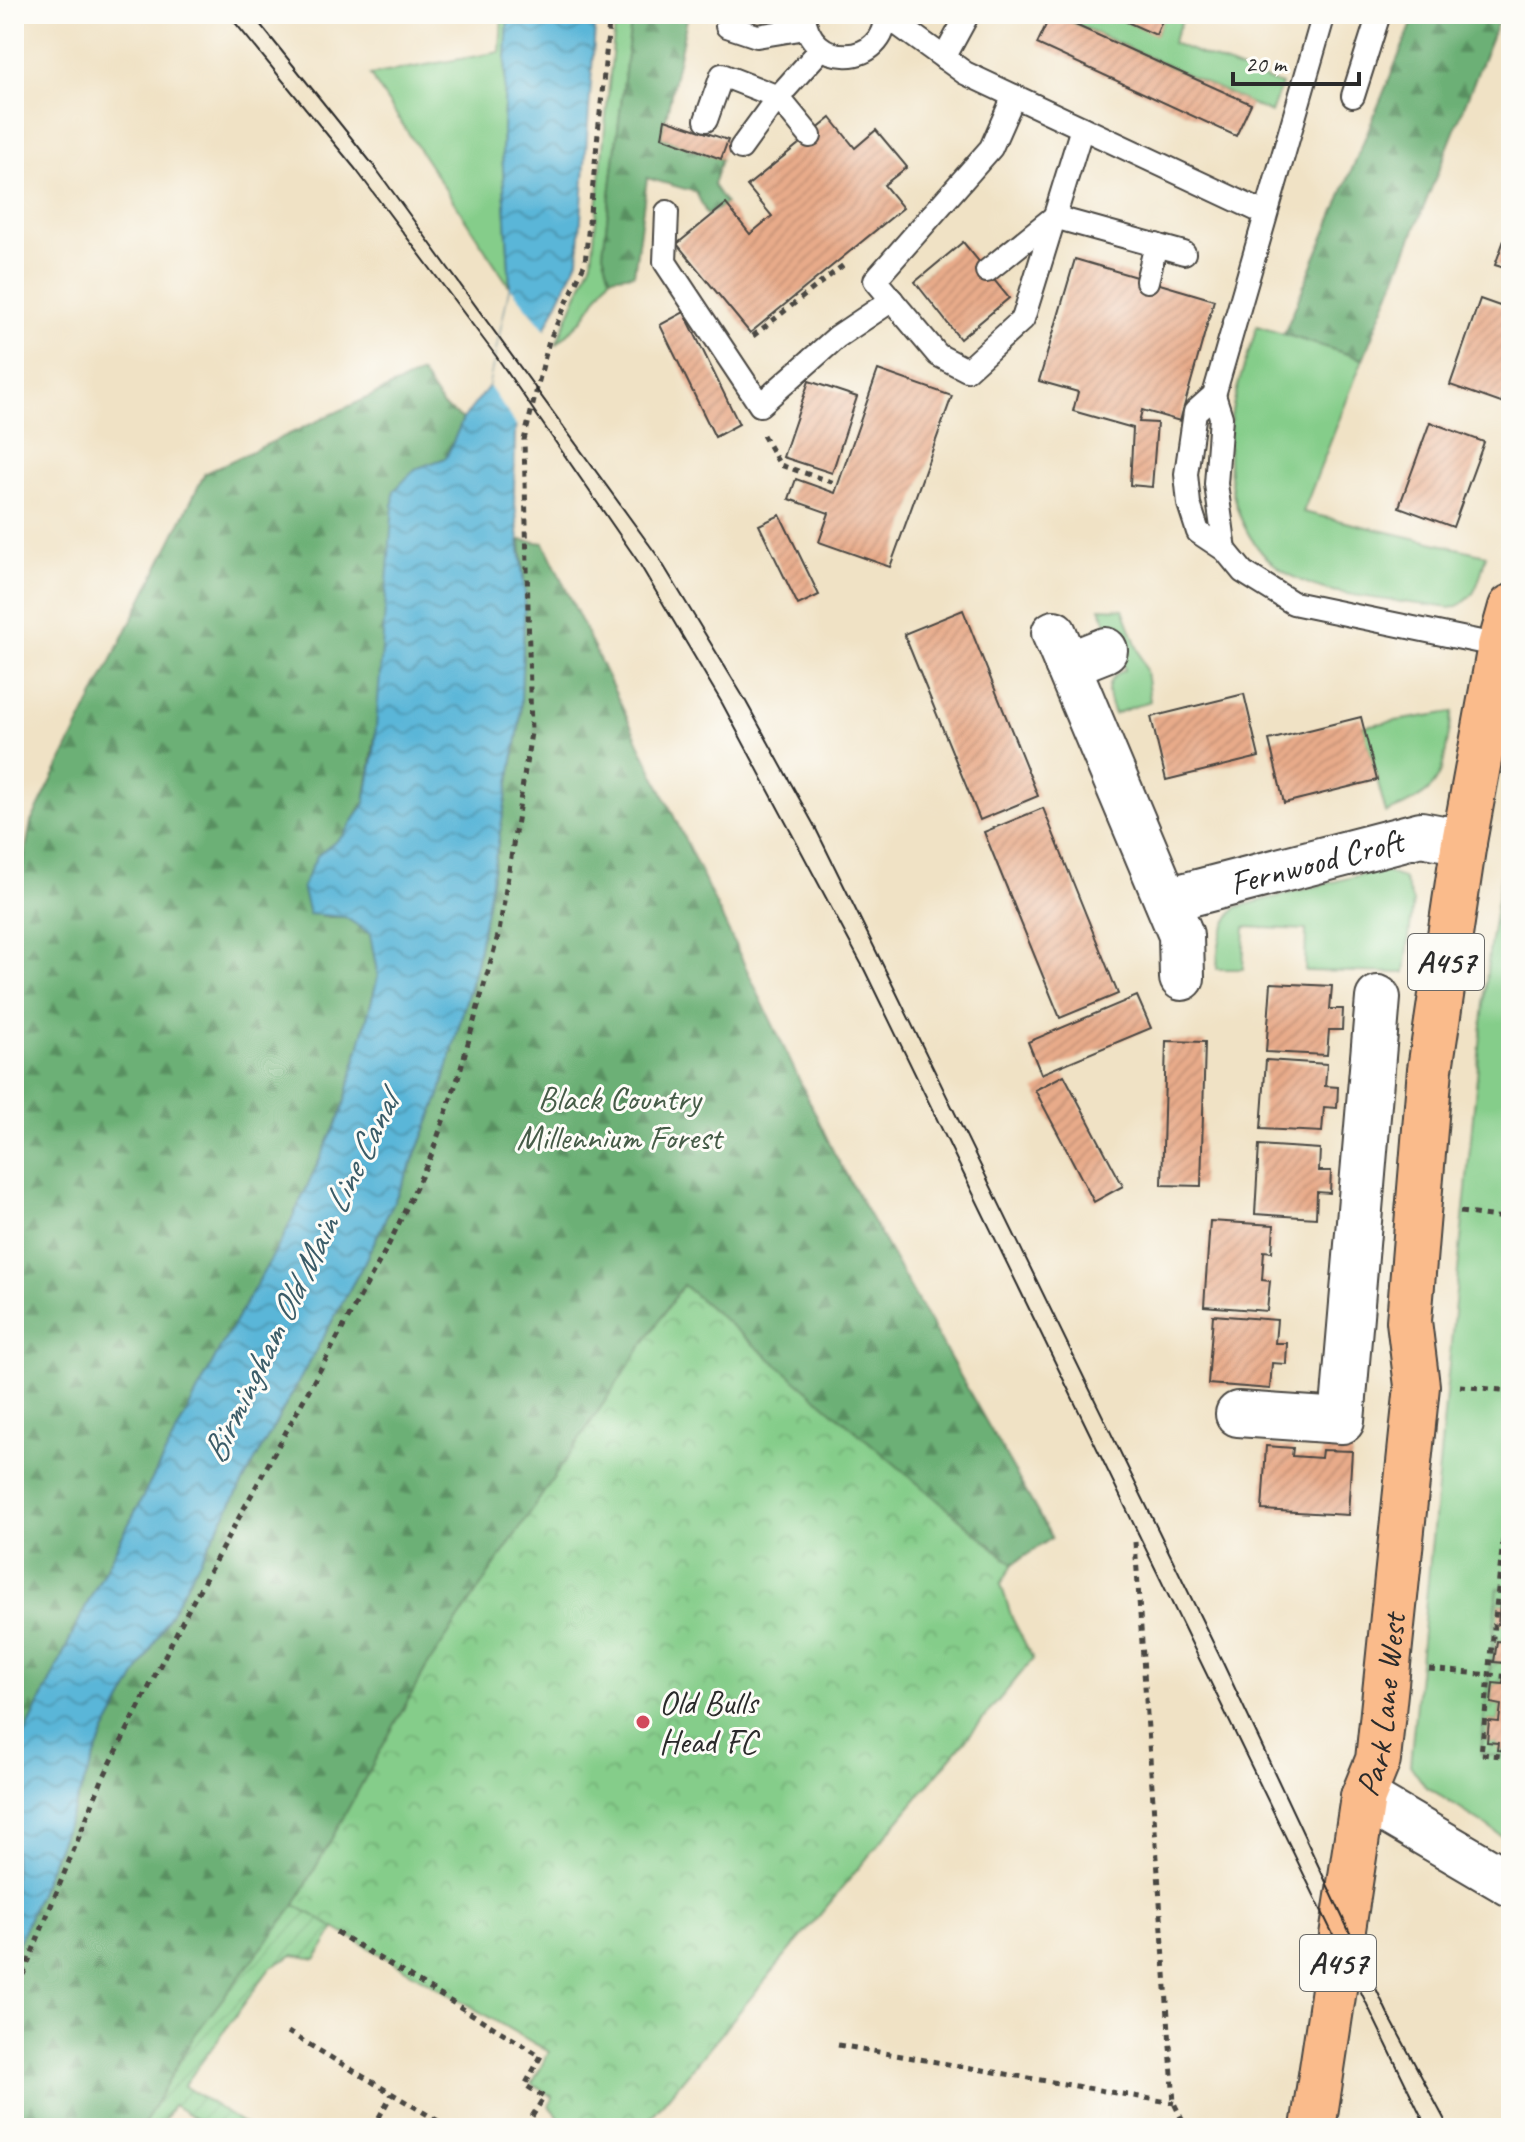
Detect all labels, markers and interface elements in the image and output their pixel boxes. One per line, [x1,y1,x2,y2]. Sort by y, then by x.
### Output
scale bar [1233,36,1359,86]
text: 20 m [1245,49,1288,79]
street label: Fernwood Croft [1225,818,1410,905]
road number: A457 [1408,934,1484,990]
water label: Birmingham Old Main Line Canal [190,1077,414,1470]
park label: Black Country Millennium Forest [516,1077,725,1159]
street label: Park Lane West [1345,1608,1416,1802]
place label: Old Bulls Head FC [659,1681,760,1763]
marker: Old Bulls Head FC [634,1713,652,1731]
road number: A457 [1300,1935,1376,1991]

